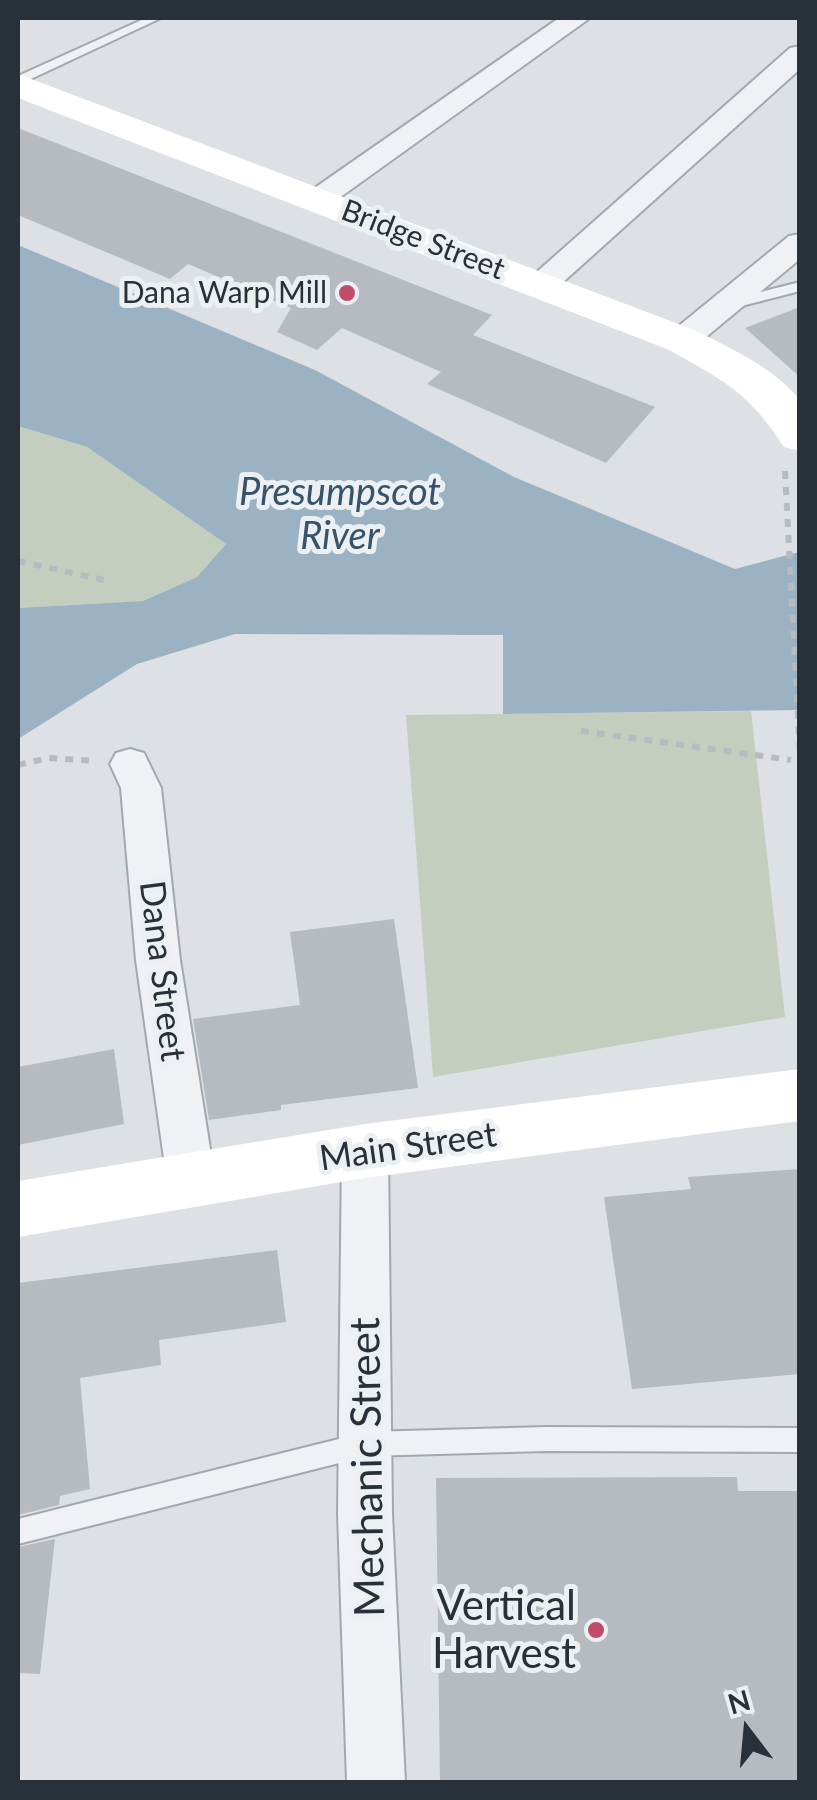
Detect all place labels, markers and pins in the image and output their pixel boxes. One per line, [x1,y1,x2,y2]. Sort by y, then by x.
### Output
place label: Dana Warp Mill [122,275,327,311]
marker: Dana Warp Mill [336,282,358,304]
place label: Vertical Harvest [432,1581,576,1680]
marker: Vertical Harvest [585,1619,607,1641]

